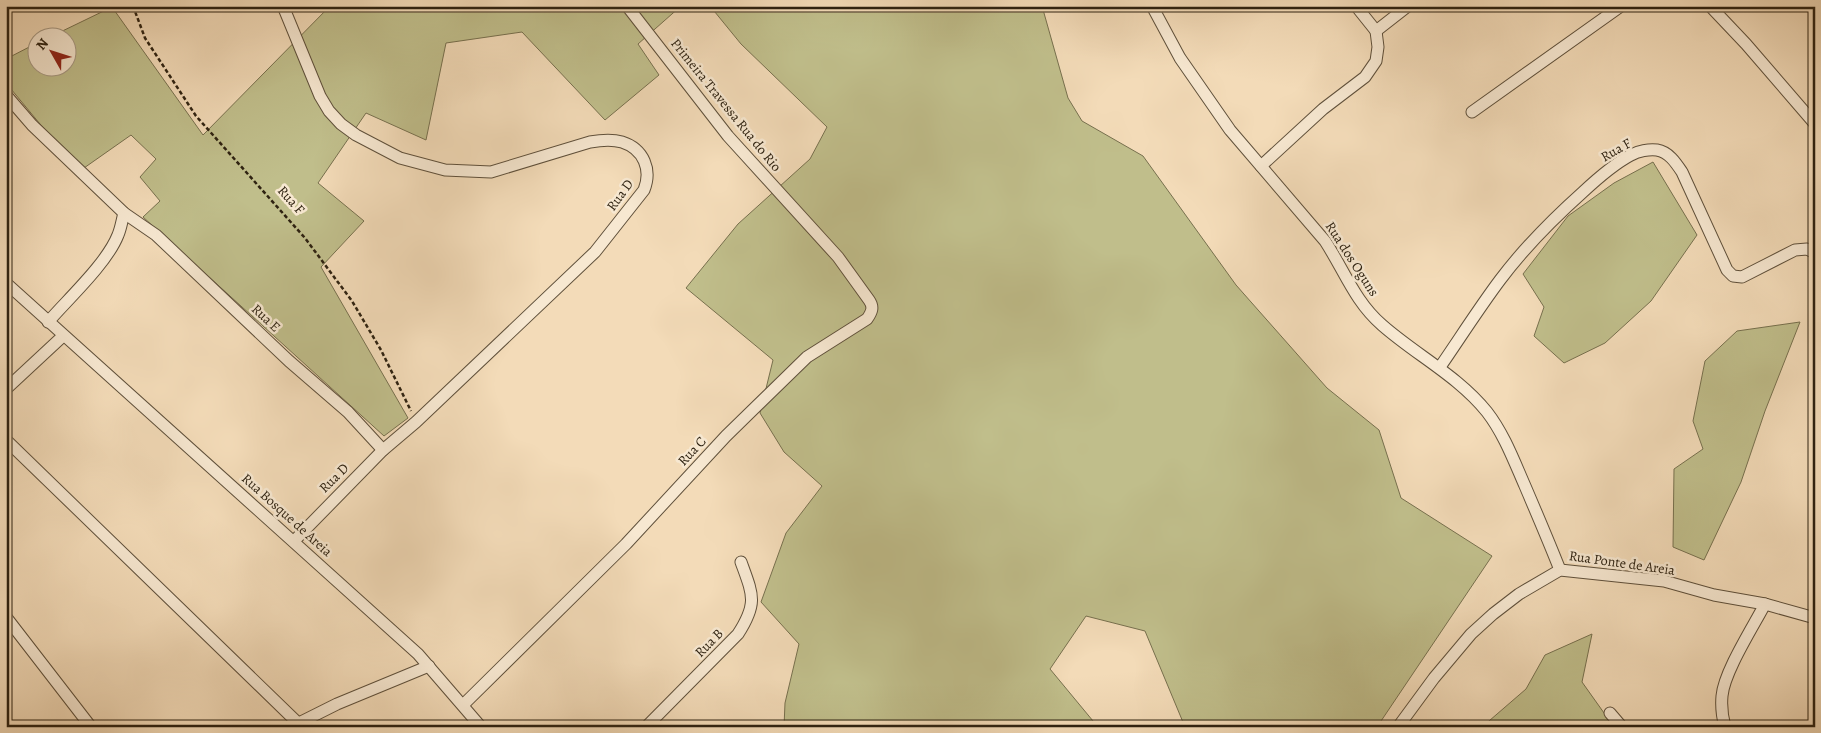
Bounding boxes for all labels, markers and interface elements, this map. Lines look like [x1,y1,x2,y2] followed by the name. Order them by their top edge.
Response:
[28,28,78,78] north arrow
[32,34,53,54] text: N
[666,34,786,176] street label: Primeira Travessa Rua do Rio
[1597,134,1635,166] street label: Rua F
[602,175,638,215] street label: Rua D
[273,182,309,218] street label: Rua F
[1321,218,1383,300] street label: Rua dos Oguns
[247,300,285,336] street label: Rua E
[674,432,711,470] street label: Rua C
[315,459,353,497] street label: Rua D
[238,469,337,561] street label: Rua Bosque de Areia
[1568,546,1677,580] street label: Rua Ponte de Areia
[690,624,728,662] street label: Rua B

